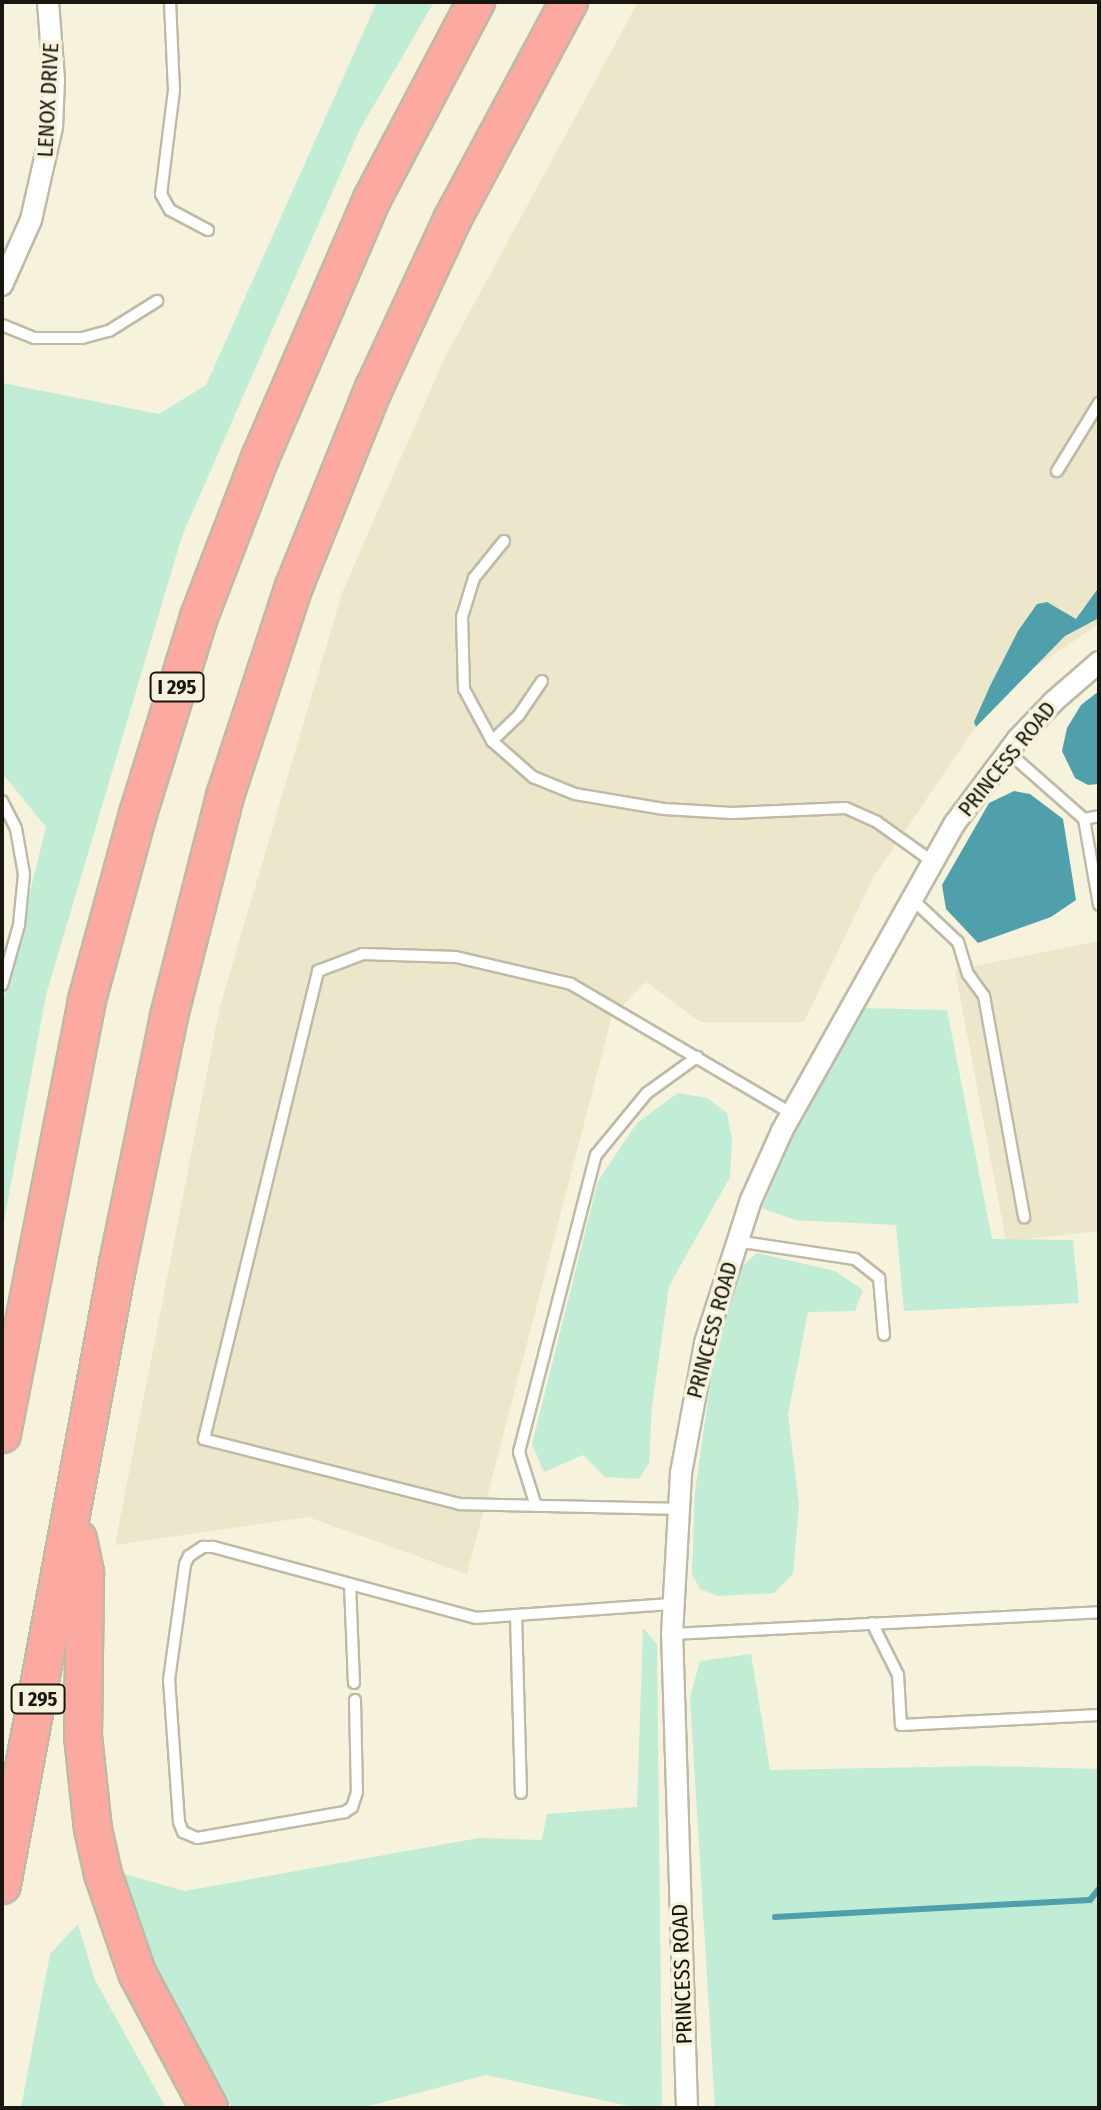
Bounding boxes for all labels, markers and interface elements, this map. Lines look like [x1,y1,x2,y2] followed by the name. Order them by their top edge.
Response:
[32,42,64,158] street label: LENOX DRIVE
[149,671,205,703] road number: I 295
[953,696,1061,822] street label: PRINCESS ROAD
[681,1259,743,1401] street label: PRINCESS ROAD
[10,1683,66,1715] road number: I 295
[666,1903,698,2045] street label: PRINCESS ROAD

